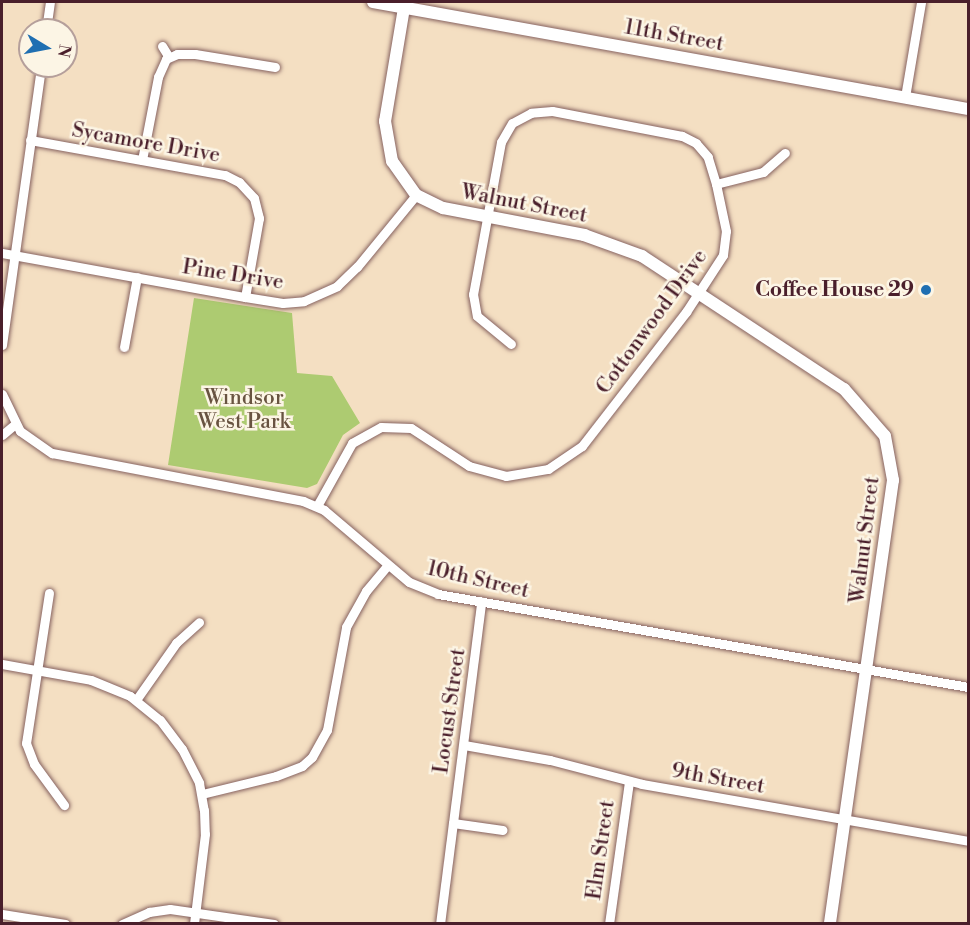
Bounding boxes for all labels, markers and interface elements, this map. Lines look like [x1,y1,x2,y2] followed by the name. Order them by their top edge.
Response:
[622,15,726,57] street label: 11th Street
[18,18,78,78] north arrow
[53,43,75,59] text: N
[70,118,222,168] street label: Sycamore Drive
[459,179,589,229] street label: Walnut Street
[591,245,713,399] street label: Cottonwood Drive
[181,255,285,295] street label: Pine Drive
[755,277,914,303] place label: Coffee House 29
[919,283,933,297] marker: Coffee House 29
[197,385,291,435] park label: Windsor West Park
[845,475,885,605] street label: Walnut Street
[425,556,531,604] street label: 10th Street
[429,647,471,775] street label: Locust Street
[669,758,767,800] street label: 9th Street
[582,798,620,902] street label: Elm Street

